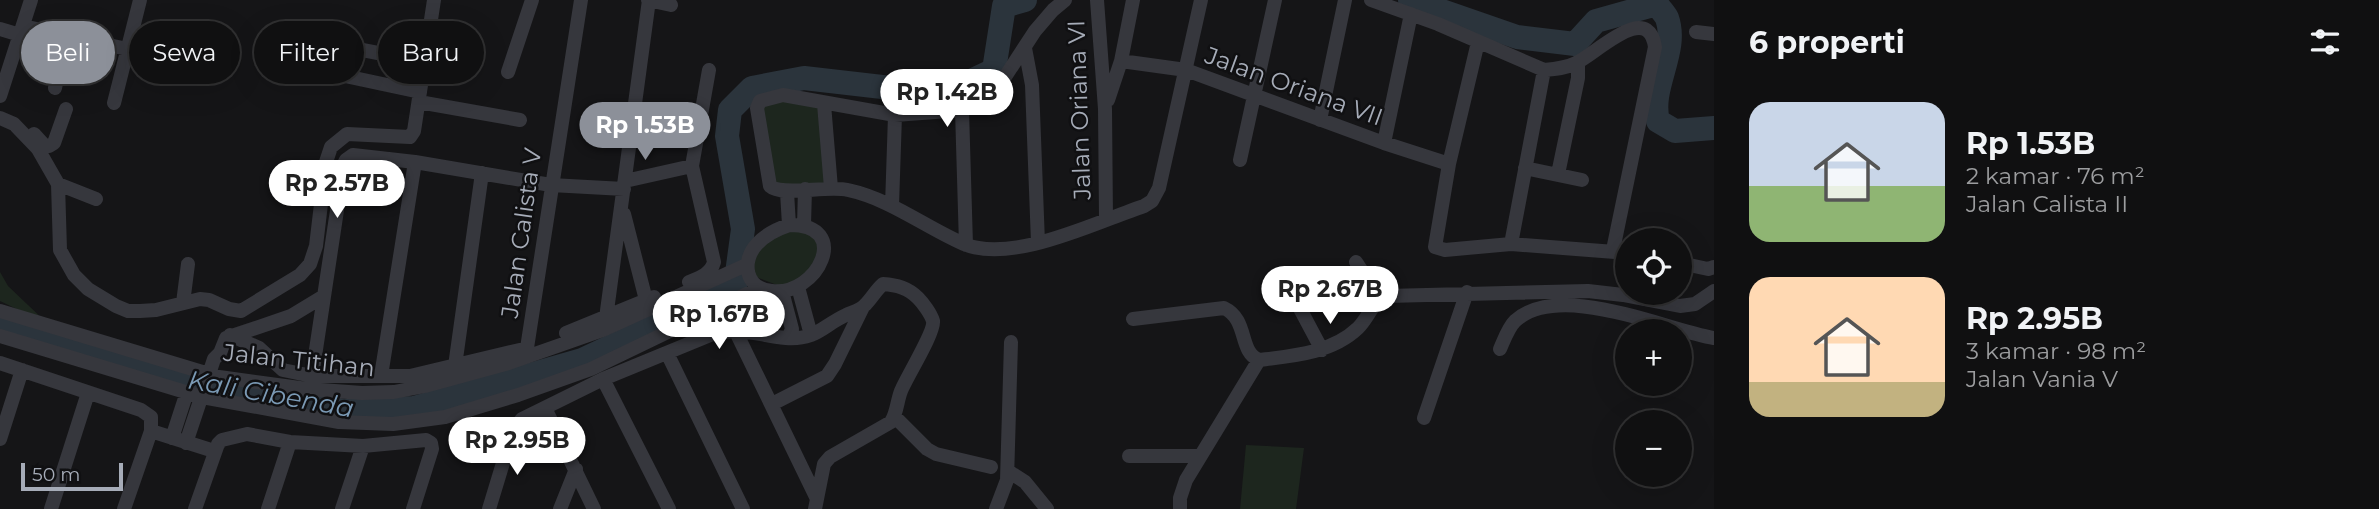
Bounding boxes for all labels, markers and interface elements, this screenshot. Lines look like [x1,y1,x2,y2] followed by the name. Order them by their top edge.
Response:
[1061,20,1097,201] street label: Jalan Oriana VI
[21,21,115,84] chip: Beli
[129,21,240,84] chip: Sewa
[254,21,364,84] chip: Filter
[378,21,484,84] chip: Baru
[2306,23,2344,61] icon: filters
[1749,24,1905,61] text: 6 properti
[1200,40,1387,132] street label: Jalan Oriana VII
[875,69,1019,129] pin: Rp 1.42B
[896,78,998,106] text: Rp 1.42B
[573,102,717,162] pin: Rp 1.53B
[595,111,695,139] text: Rp 1.53B
[1966,125,2095,162] text: Rp 1.53B
[1805,130,1889,214] icon: home
[495,146,547,321] street label: Jalan Calista V
[265,160,409,220] pin: Rp 2.57B
[1966,162,2145,190] text: 2 kamar · 76 m²
[285,169,389,197] text: Rp 2.57B
[1966,190,2128,218] text: Jalan Calista II
[1615,228,1692,487] map controls
[1615,228,1692,305] button: locate
[1258,266,1402,326] pin: Rp 2.67B
[1277,275,1383,303] text: Rp 2.67B
[647,292,791,351] pin: Rp 1.67B
[669,300,769,328] text: Rp 1.67B
[1966,300,2103,337] text: Rp 2.95B
[1805,305,1889,389] icon: home
[1615,319,1692,396] button: +
[1966,337,2146,365] text: 3 kamar · 98 m²
[221,338,376,382] street label: Jalan Titihan
[185,364,357,424] water label: Kali Cibenda
[1966,365,2118,393] text: Jalan Vania V
[1615,410,1692,487] button: −
[445,418,589,477] pin: Rp 2.95B
[464,426,570,454] text: Rp 2.95B
[21,460,122,492] scale bar
[32,463,80,486] text: 50 m

